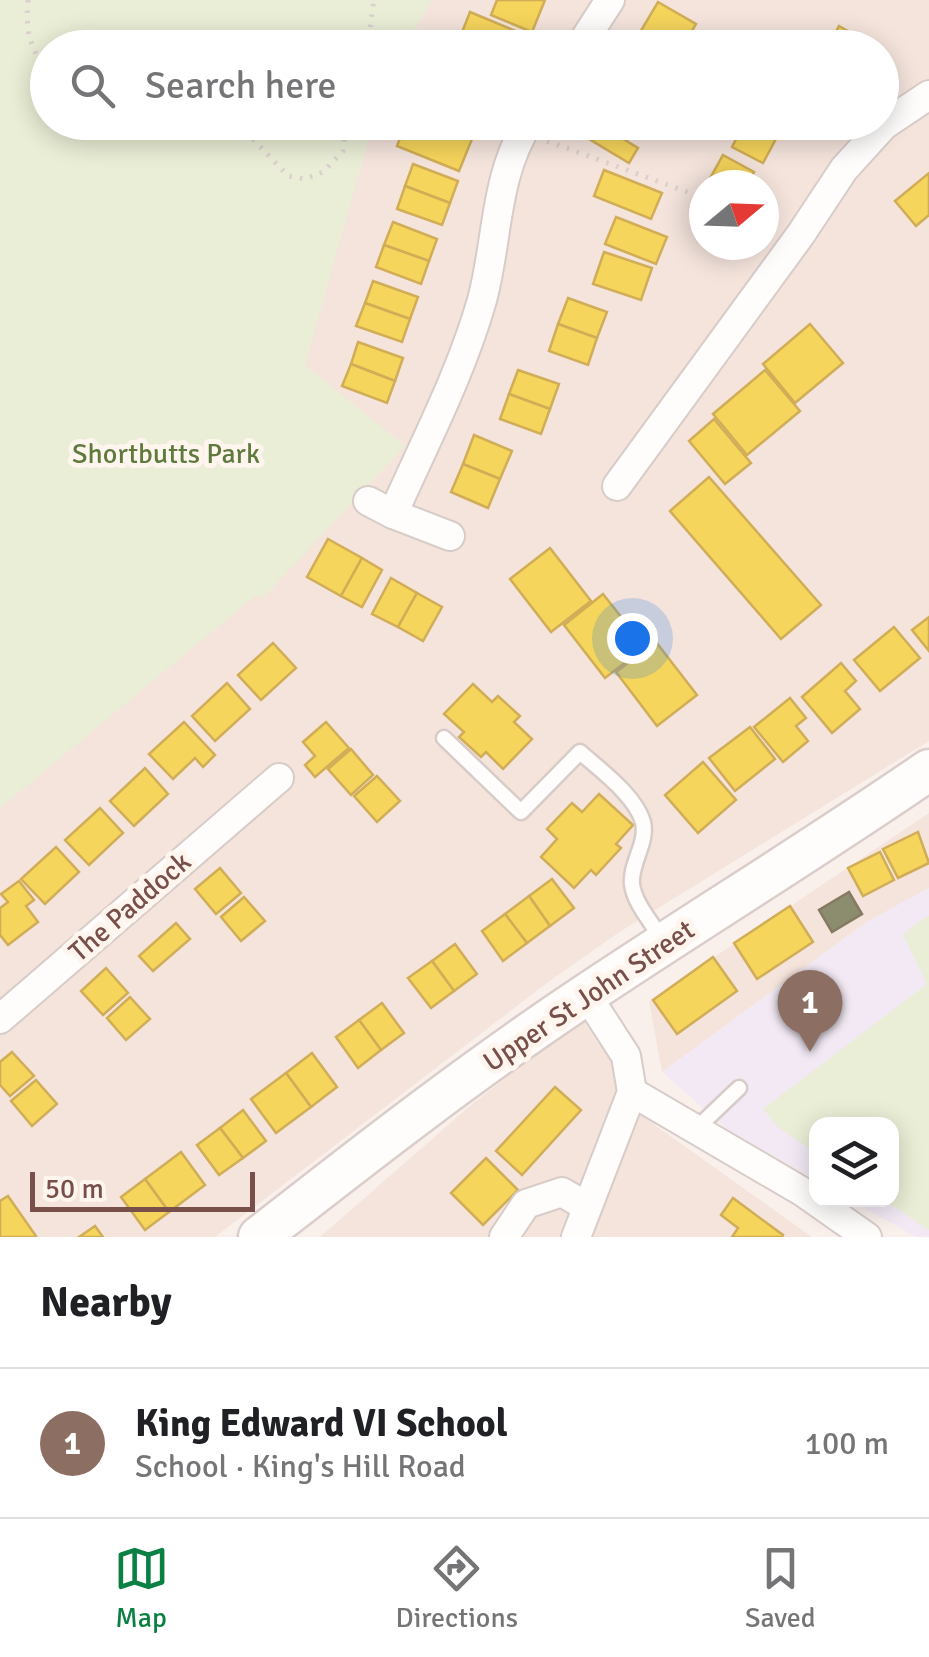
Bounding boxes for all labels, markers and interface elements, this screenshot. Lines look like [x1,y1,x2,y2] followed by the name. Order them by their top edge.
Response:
[30,30,899,140] search box
[65,58,120,113] icon: search
[145,62,337,109] text: Search here
[689,170,779,260] north arrow
[72,437,260,471] park label: Shortbutts Park
[607,613,658,664] your location
[62,845,198,969] street label: The Paddock
[477,913,701,1079] street label: Upper St John Street
[778,970,842,1052] pin: 1
[809,1117,899,1207] map controls
[809,1117,899,1207] button: layers
[30,1167,255,1212] scale bar
[45,1172,104,1206] text: 50 m
[40,1277,172,1328] text: Nearby
[135,1400,508,1447] text: King Edward VI School
[64,1424,81,1463] text: 1
[805,1424,889,1463] text: 100 m
[135,1447,466,1486] text: School · King's Hill Road
[114,1541,169,1635] tab: Map
[396,1541,518,1635] tab: Directions
[745,1541,815,1635] tab: Saved

